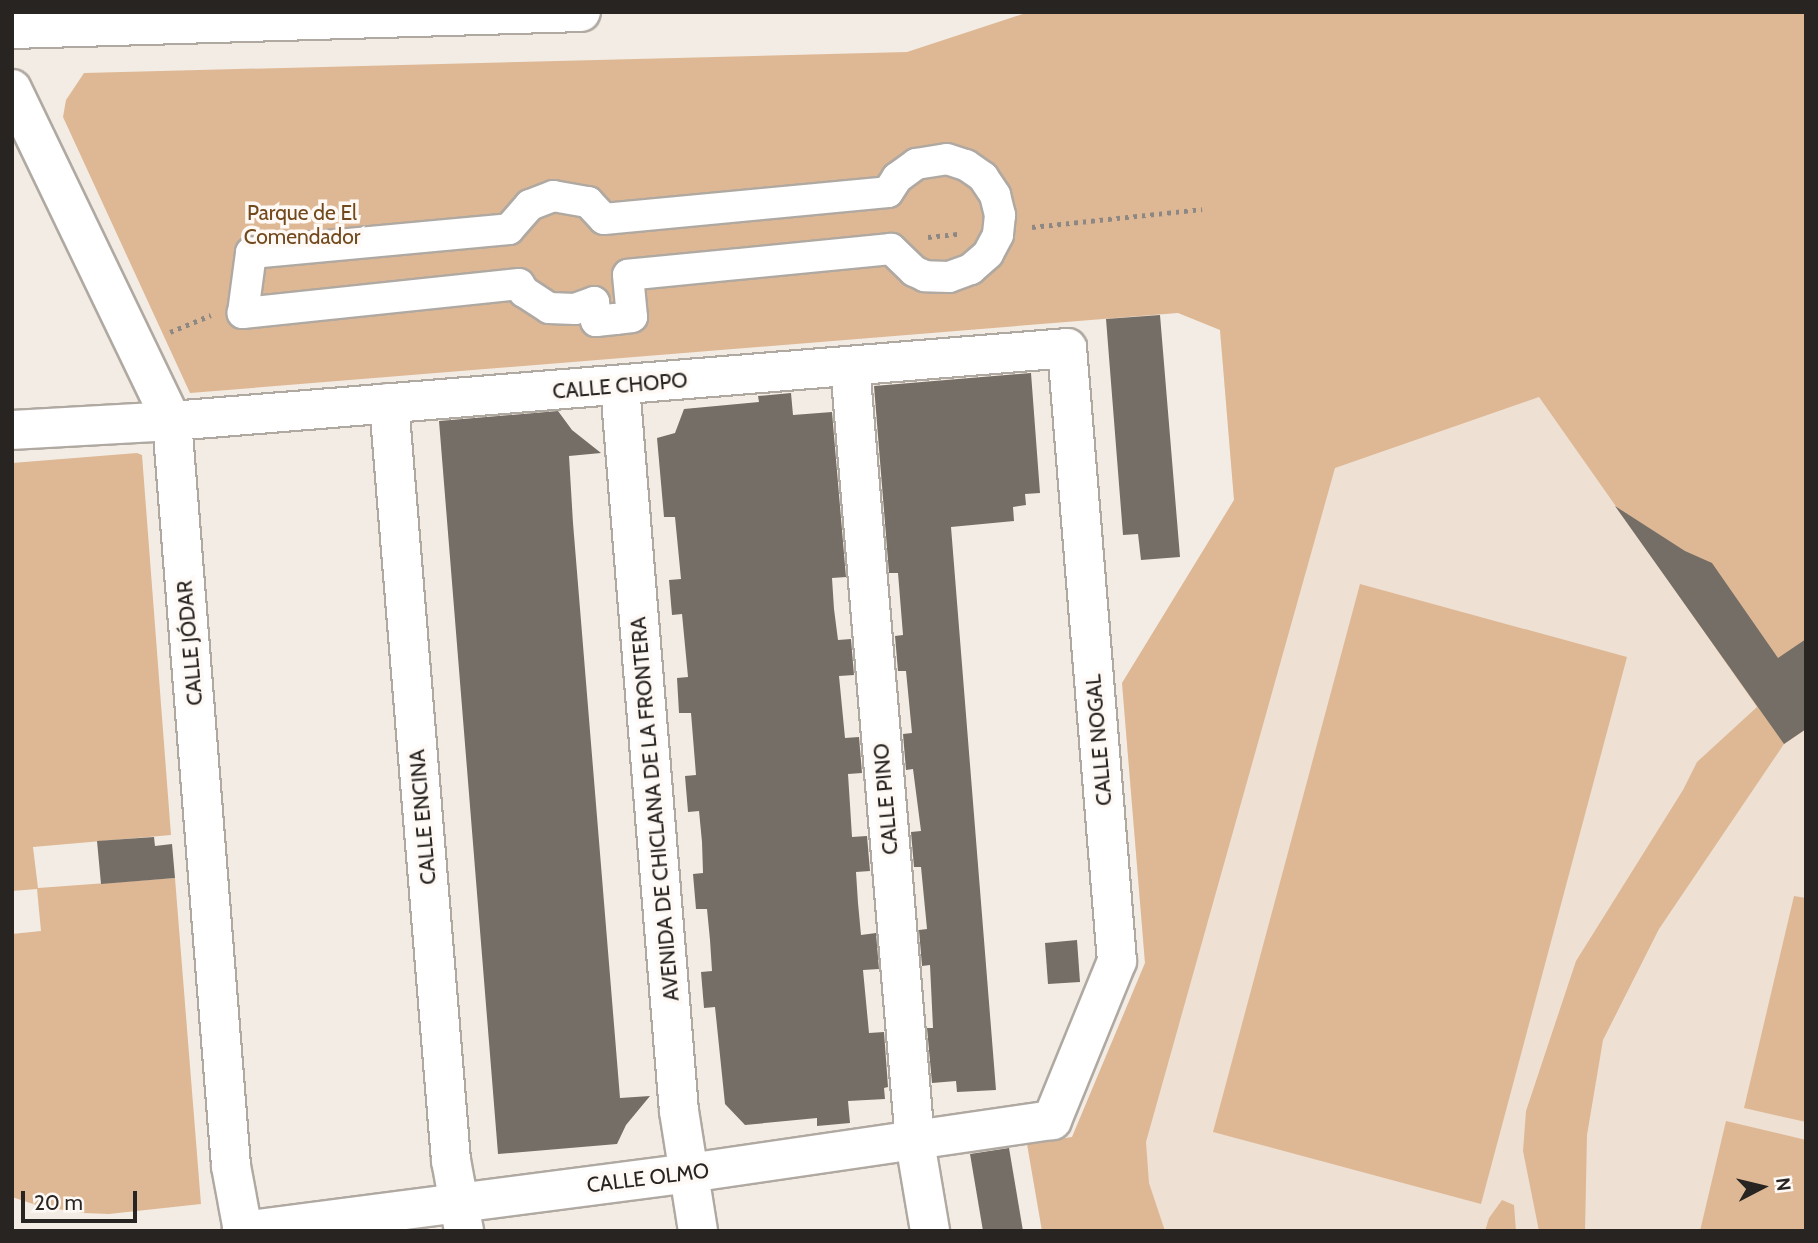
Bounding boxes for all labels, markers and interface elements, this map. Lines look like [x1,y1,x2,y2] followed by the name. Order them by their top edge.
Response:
[244,200,360,250] park label: Parque de El Comendador
[551,368,689,404] street label: CALLE CHOPO
[172,579,208,707] street label: CALLE JÓDAR
[626,616,684,1002] street label: AVENIDA DE CHICLANA DE LA FRONTERA
[1081,673,1117,807] street label: CALLE NOGAL
[869,742,903,856] street label: CALLE PINO
[405,748,441,886] street label: CALLE ENCINA
[1727,1152,1797,1222] north arrow
[585,1158,711,1198] street label: CALLE OLMO
[24,1176,140,1220] scale bar
[1771,1176,1796,1192] text: N
[34,1190,83,1215] text: 20 m

